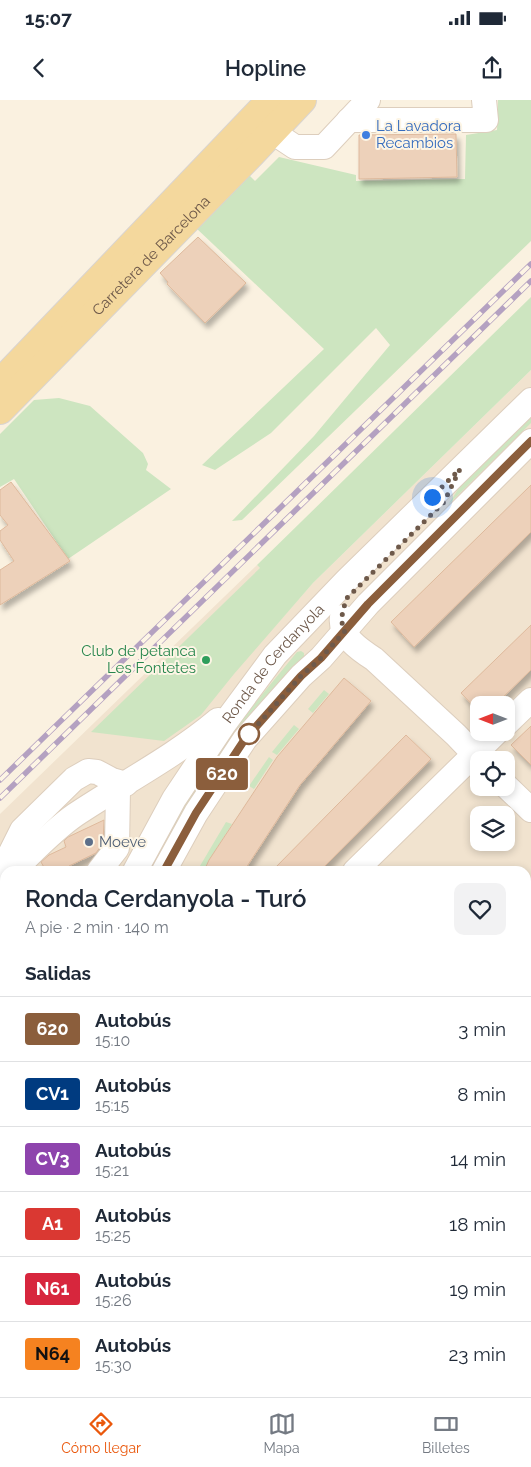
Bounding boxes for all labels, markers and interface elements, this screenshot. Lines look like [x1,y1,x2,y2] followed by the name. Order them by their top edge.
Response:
[25,7,72,29] text: 15:07
[25,54,53,82] icon: back
[478,54,506,82] icon: share
[225,55,306,81] text: Hopline
[376,117,461,152] place label: La Lavadora Recambios
[360,129,372,141] marker: La Lavadora Recambios
[89,192,214,319] street label: Carretera de Barcelona
[420,485,445,510] your location
[219,600,328,727] street label: Ronda de Cerdanyola
[81,642,196,677] place label: Club de petanca Les Fontetes
[200,654,212,666] marker: Club de petanca Les Fontetes
[470,696,515,741] north arrow
[470,696,515,851] map controls
[238,723,260,745] unlabelled marker
[470,751,515,796] button: locate
[193,758,251,790] line badge: 620
[206,763,238,784] text: 620
[470,806,515,851] button: layers
[99,833,146,851] place label: Moeve
[83,836,95,848] marker: Moeve
[454,883,506,935] button: heart
[25,884,307,913] text: Ronda Cerdanyola - Turó
[25,918,169,937] text: A pie · 2 min · 140 m
[25,962,91,984] text: Salidas
[95,1009,171,1031] text: Autobús
[36,1018,69,1039] text: 620
[458,1018,506,1040] text: 3 min
[95,1031,130,1050] text: 15:10
[95,1074,171,1096] text: Autobús
[36,1083,69,1104] text: CV1
[457,1083,506,1105] text: 8 min
[95,1096,129,1115] text: 15:15
[95,1139,171,1161] text: Autobús
[36,1148,70,1169] text: CV3
[450,1148,506,1170] text: 14 min
[95,1161,129,1180] text: 15:21
[95,1204,171,1226] text: Autobús
[42,1213,63,1234] text: A1
[449,1213,506,1235] text: 18 min
[95,1226,131,1245] text: 15:25
[95,1269,171,1291] text: Autobús
[36,1278,69,1299] text: N61
[449,1278,506,1300] text: 19 min
[95,1291,132,1310] text: 15:26
[95,1334,171,1356] text: Autobús
[35,1343,70,1364] text: N64
[448,1343,506,1365] text: 23 min
[95,1356,132,1375] text: 15:30
[61,1410,141,1456] tab: Cómo llegar
[263,1410,300,1456] tab: Mapa
[422,1410,470,1456] tab: Billetes

